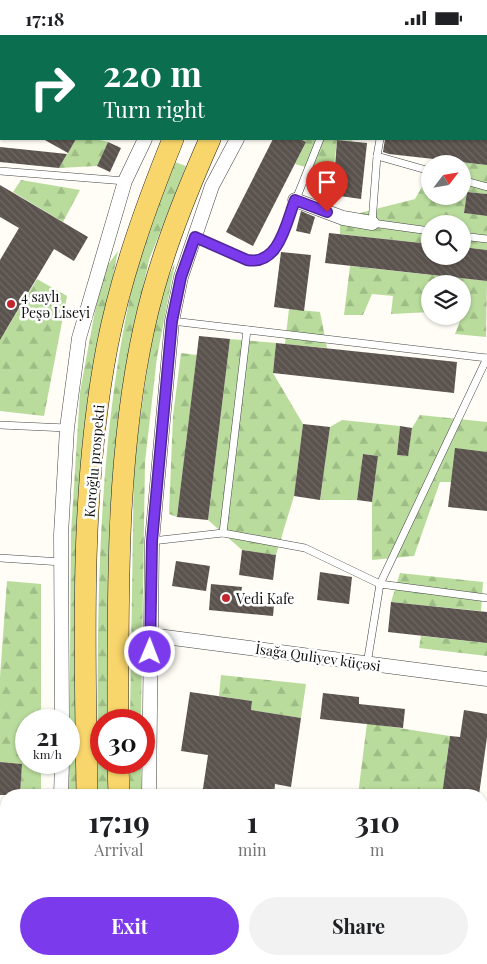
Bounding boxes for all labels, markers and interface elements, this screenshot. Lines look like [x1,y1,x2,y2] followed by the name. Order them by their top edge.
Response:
[25,5,64,31] text: 17:18
[103,49,202,96] text: 220 m
[20,55,85,120] icon: right
[103,94,205,124] text: Turn right
[421,155,471,205] north arrow
[421,155,471,325] map controls
[306,161,348,212] pin
[313,168,341,196] icon: arrive
[421,215,471,265] button: search
[421,275,471,325] button: layers
[21,287,90,322] place label: 4 saylı Peşə Liseyi
[5,298,17,310] marker: 4 saylı Peşə Liseyi
[80,404,108,518] street label: Koroğlu prospekti
[235,589,294,608] place label: Vedi Kafe
[220,592,232,604] marker: Vedi Kafe
[123,625,175,677] position arrow
[254,639,382,675] street label: İsağa Quliyev küçəsi
[90,709,155,774] speed limit sign: 30
[36,719,59,752] text: 21
[33,746,62,762] text: km/h
[88,801,150,841] text: 17:19
[246,801,258,841] text: 1
[354,801,400,841] text: 310
[94,839,144,860] text: Arrival
[238,839,266,860] text: min
[370,839,384,860] text: m
[20,897,239,955] button: Exit
[249,897,468,955] button: Share

